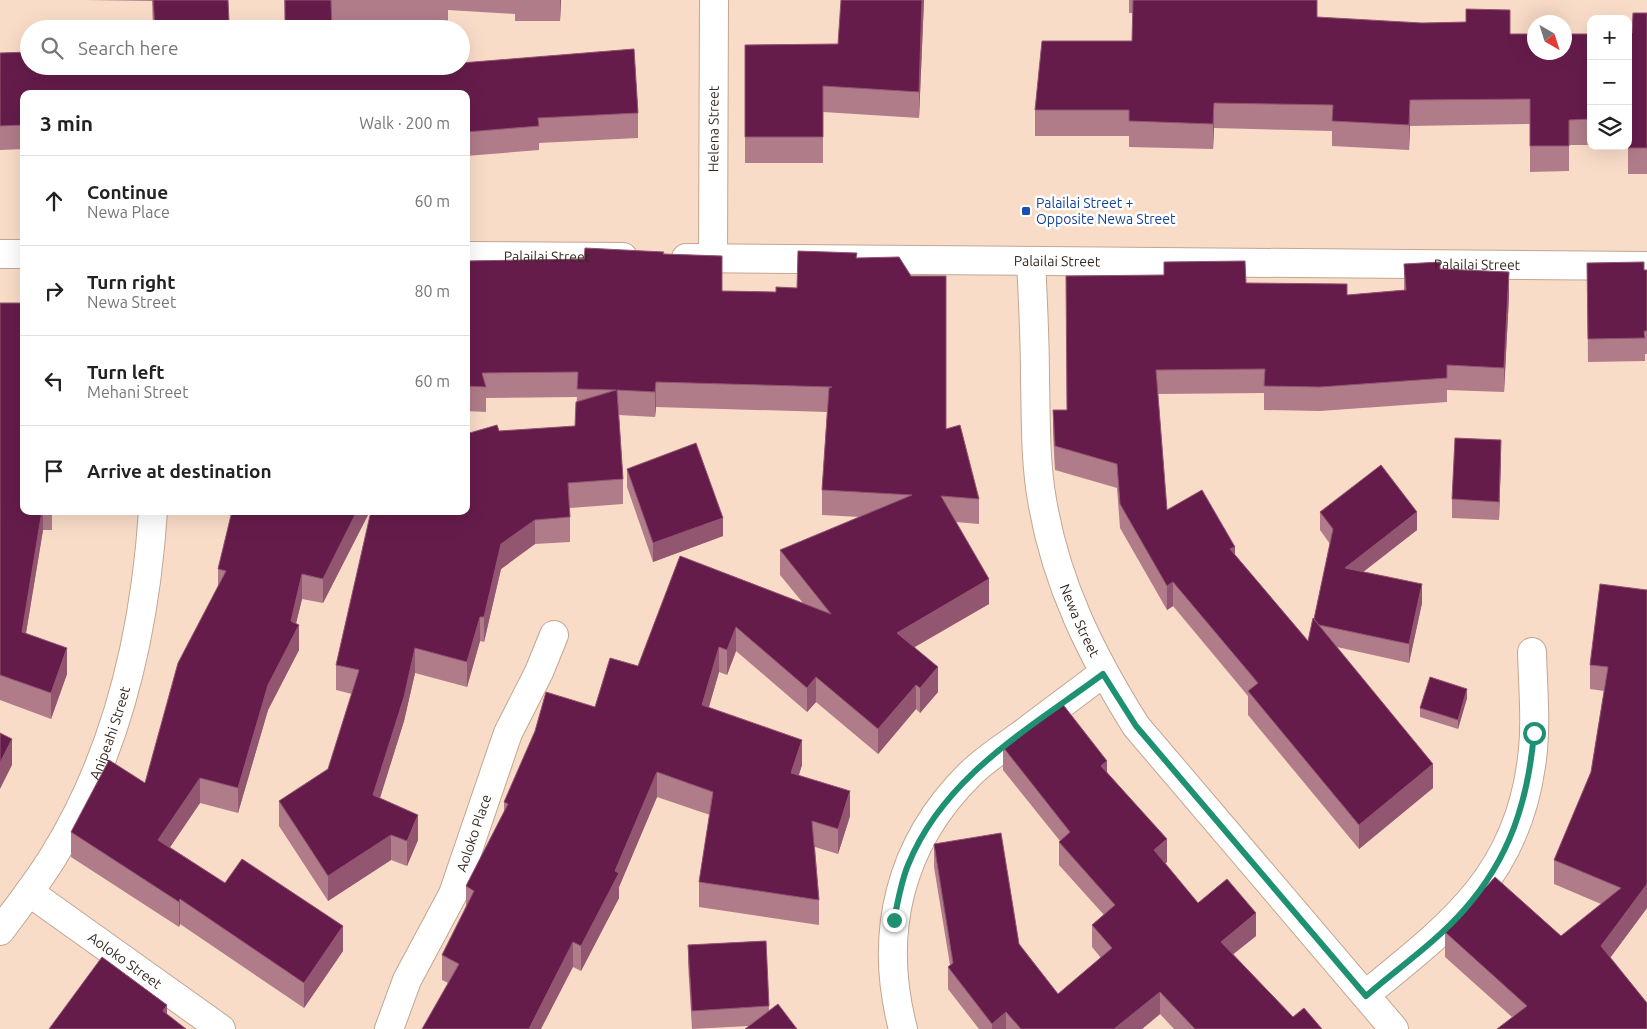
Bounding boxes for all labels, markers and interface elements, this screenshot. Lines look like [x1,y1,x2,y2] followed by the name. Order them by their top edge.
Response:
[1527,15,1572,60] north arrow
[1587,15,1632,150] map controls
[1587,15,1632,60] button: +
[20,20,470,75] search box
[38,34,66,62] icon: search
[78,37,178,59] text: Search here
[1587,60,1632,105] button: −
[705,85,722,172] street label: Helena Street
[1587,105,1632,150] button: layers
[40,111,93,135] text: 3 min
[359,114,450,132] text: Walk · 200 m
[87,181,168,203] text: Continue
[40,187,68,215] icon: ahead
[414,192,450,210] text: 60 m
[1036,195,1176,227] place label: Palailai Street + Opposite Newa Street
[87,203,170,221] text: Newa Place
[1020,205,1032,217] marker: Palailai Street + Opposite Newa Street
[504,248,591,265] street label: Palailai Street
[1014,253,1101,269] street label: Palailai Street
[1434,256,1521,273] street label: Palailai Street
[87,271,175,293] text: Turn right
[40,277,68,305] icon: right
[414,282,450,300] text: 80 m
[87,293,176,311] text: Newa Street
[87,361,165,383] text: Turn left
[40,367,68,395] icon: left
[414,372,450,390] text: 60 m
[87,383,188,401] text: Mehani Street
[40,457,68,485] icon: arrive
[87,460,272,482] text: Arrive at destination
[1057,582,1103,660] street label: Newa Street
[86,684,133,782] street label: Anipeahi Street
[1523,722,1546,745] route start
[453,792,494,874] street label: Aoloko Place
[883,909,906,932] route end
[85,929,165,992] street label: Aoloko Street

